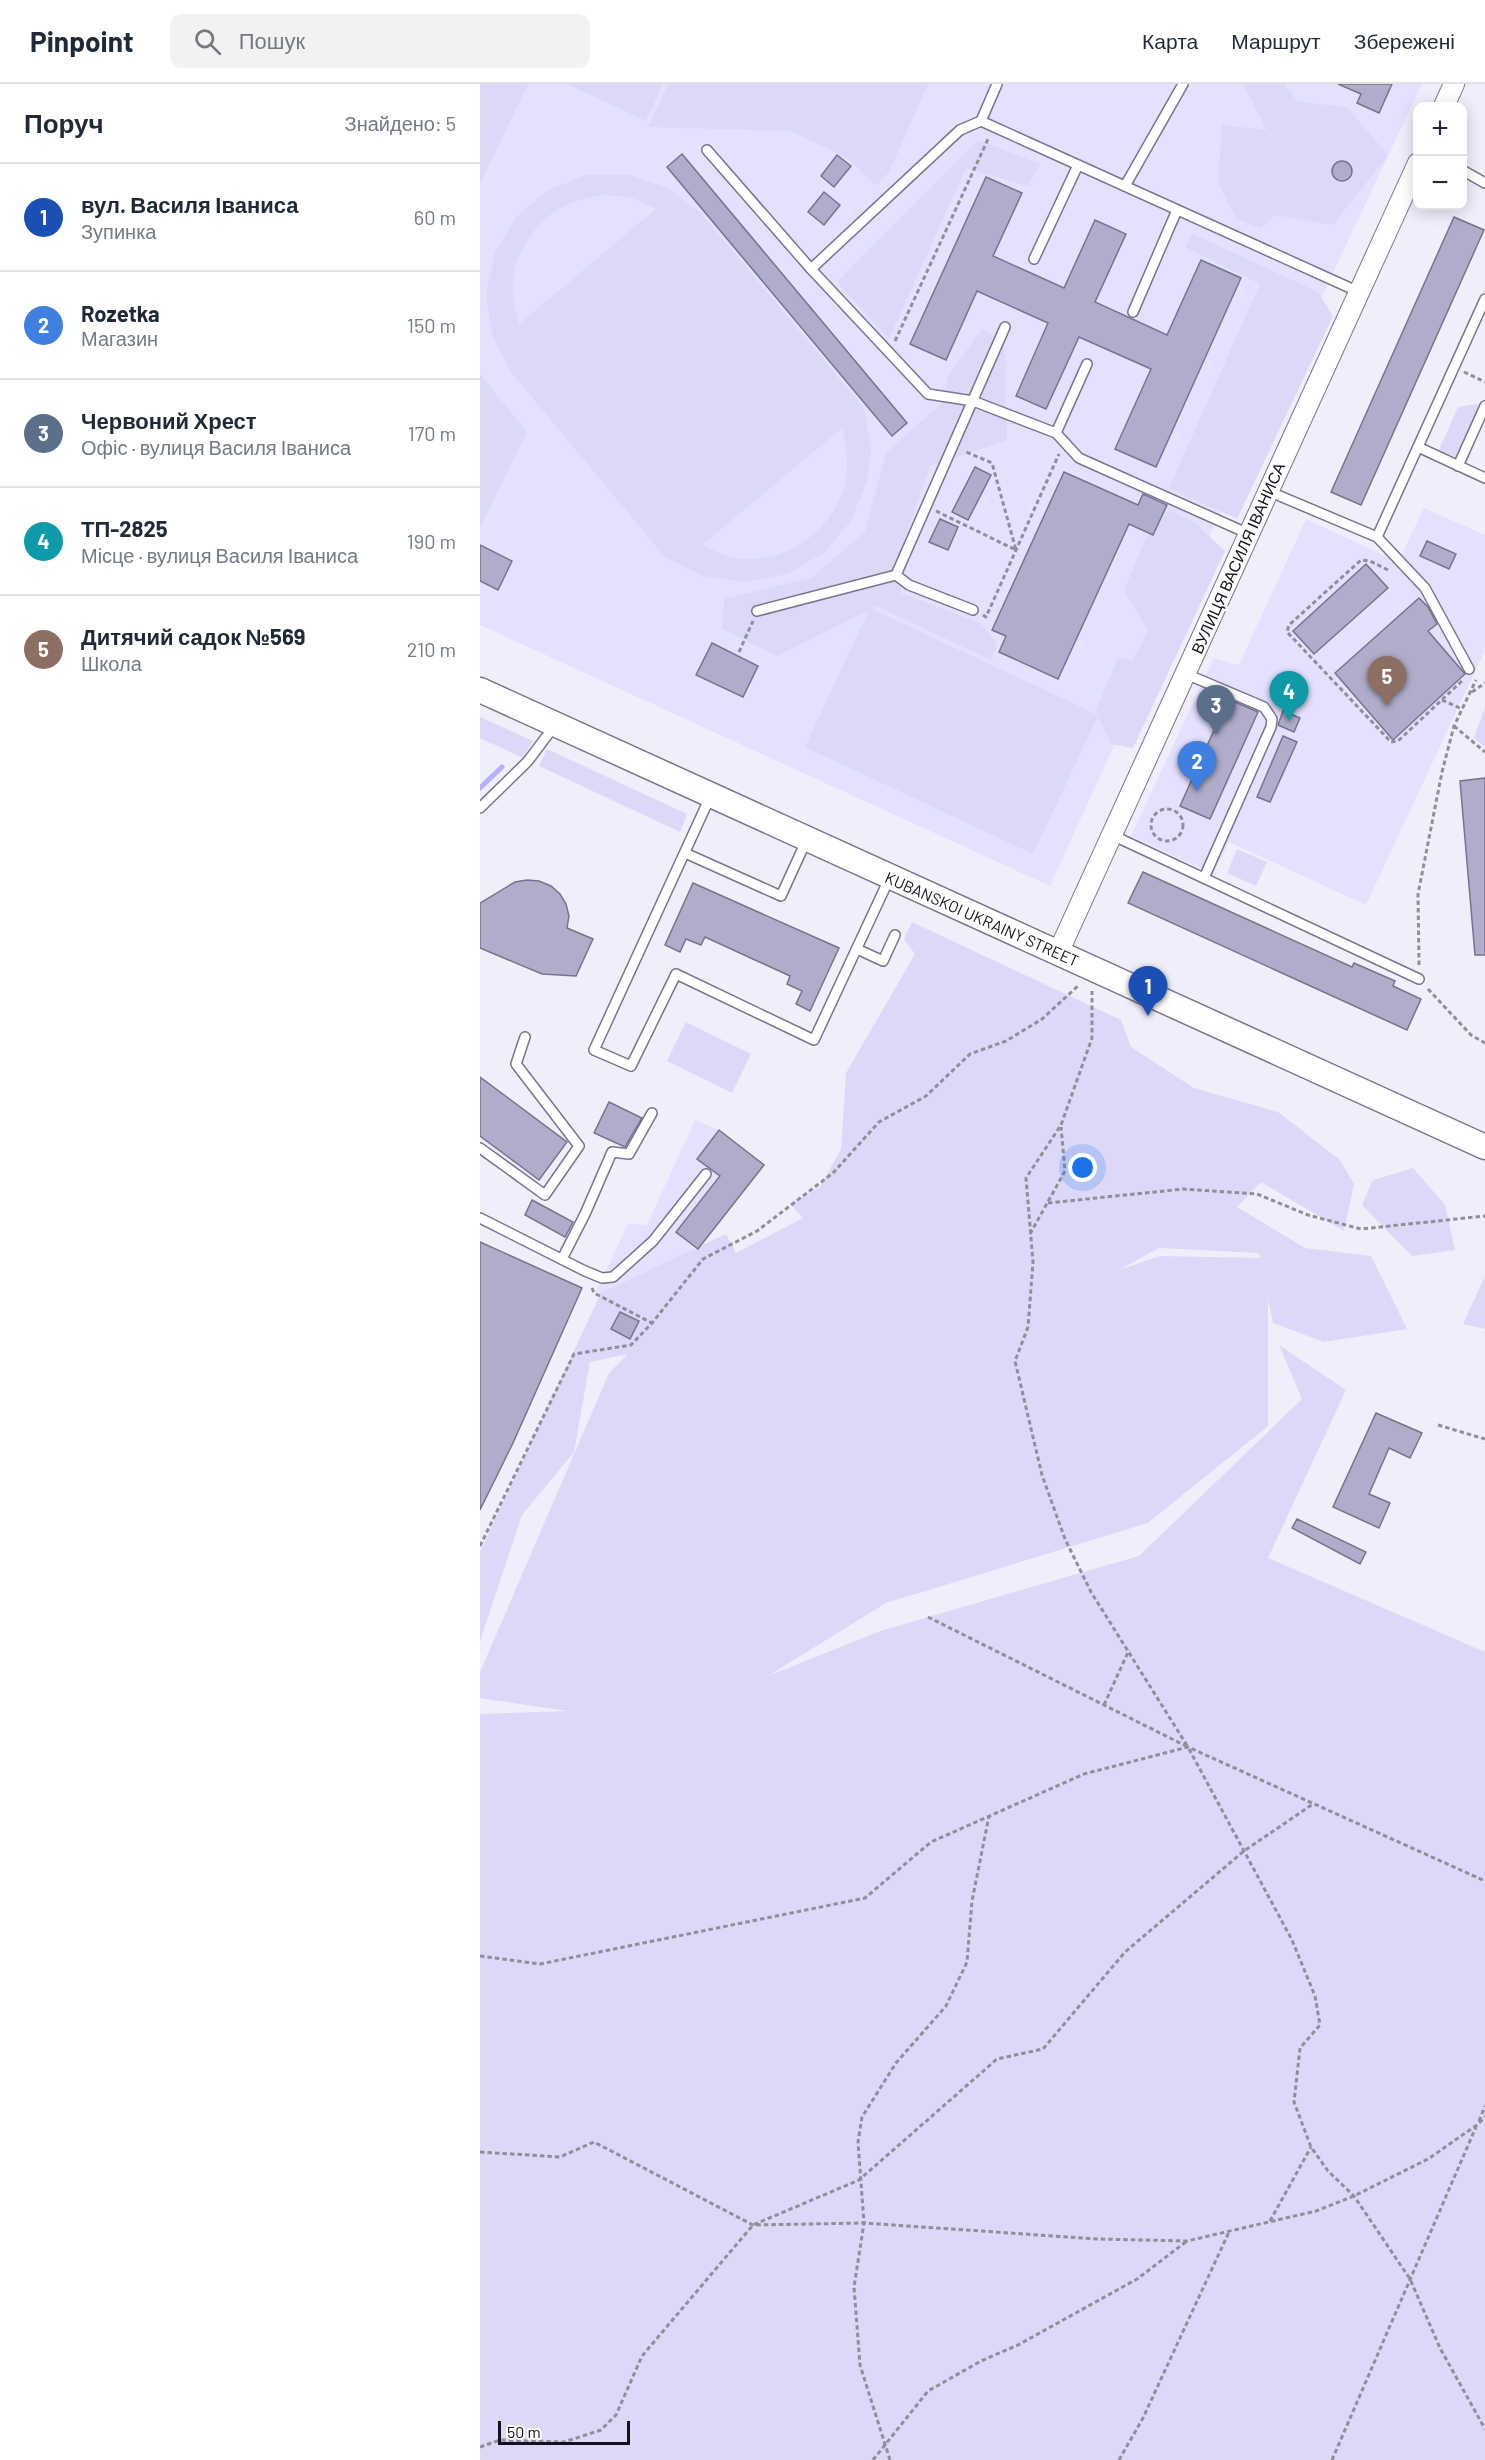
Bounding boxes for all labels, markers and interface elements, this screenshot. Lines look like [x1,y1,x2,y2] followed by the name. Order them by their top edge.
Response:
[170,14,590,68] search box
[30,24,134,58] text: Pinpoint
[191,25,224,58] icon: search
[239,27,305,53] text: Пошук
[1142,28,1198,53] text: Карта
[1231,28,1321,53] text: Маршрут
[1354,28,1455,53] text: Збережені
[1413,102,1467,210] map controls
[1413,102,1467,156] button: +
[24,107,104,138] text: Поруч
[345,111,456,135] text: Знайдено: 5
[1413,156,1467,210] button: −
[81,191,298,217] text: вул. Василя Іваниса
[40,205,47,229] text: 1
[414,205,456,229] text: 60 m
[81,219,156,243] text: Зупинка
[81,300,160,326] text: Rozetka
[38,313,49,337] text: 2
[407,313,456,337] text: 150 m
[81,326,158,350] text: Магазин
[81,407,257,433] text: Червоний Хрест
[38,421,49,445] text: 3
[408,421,456,445] text: 170 m
[81,435,351,459] text: Офіс · вулиця Василя Іваниса
[1187,459,1289,656] street label: ВУЛИЦЯ ВАСИЛЯ ІВАНИСА
[81,515,168,541] text: ТП-2825
[37,529,50,553] text: 4
[407,529,456,553] text: 190 m
[81,543,358,567] text: Місце · вулиця Василя Іваниса
[81,623,305,649] text: Дитячий садок №569
[38,637,49,661] text: 5
[407,637,456,661] text: 210 m
[81,651,142,675] text: Школа
[1368,656,1406,706] pin: 5
[1270,672,1308,721] pin: 4
[1196,686,1236,735] pin: 3
[1178,742,1216,791] pin: 2
[882,867,1082,970] street label: KUBANSKOI UKRAINY STREET
[1128,966,1168,1016] pin: 1
[1068,1153,1097,1182] your location
[498,2418,630,2446] scale bar
[507,2422,541,2441] text: 50 m

